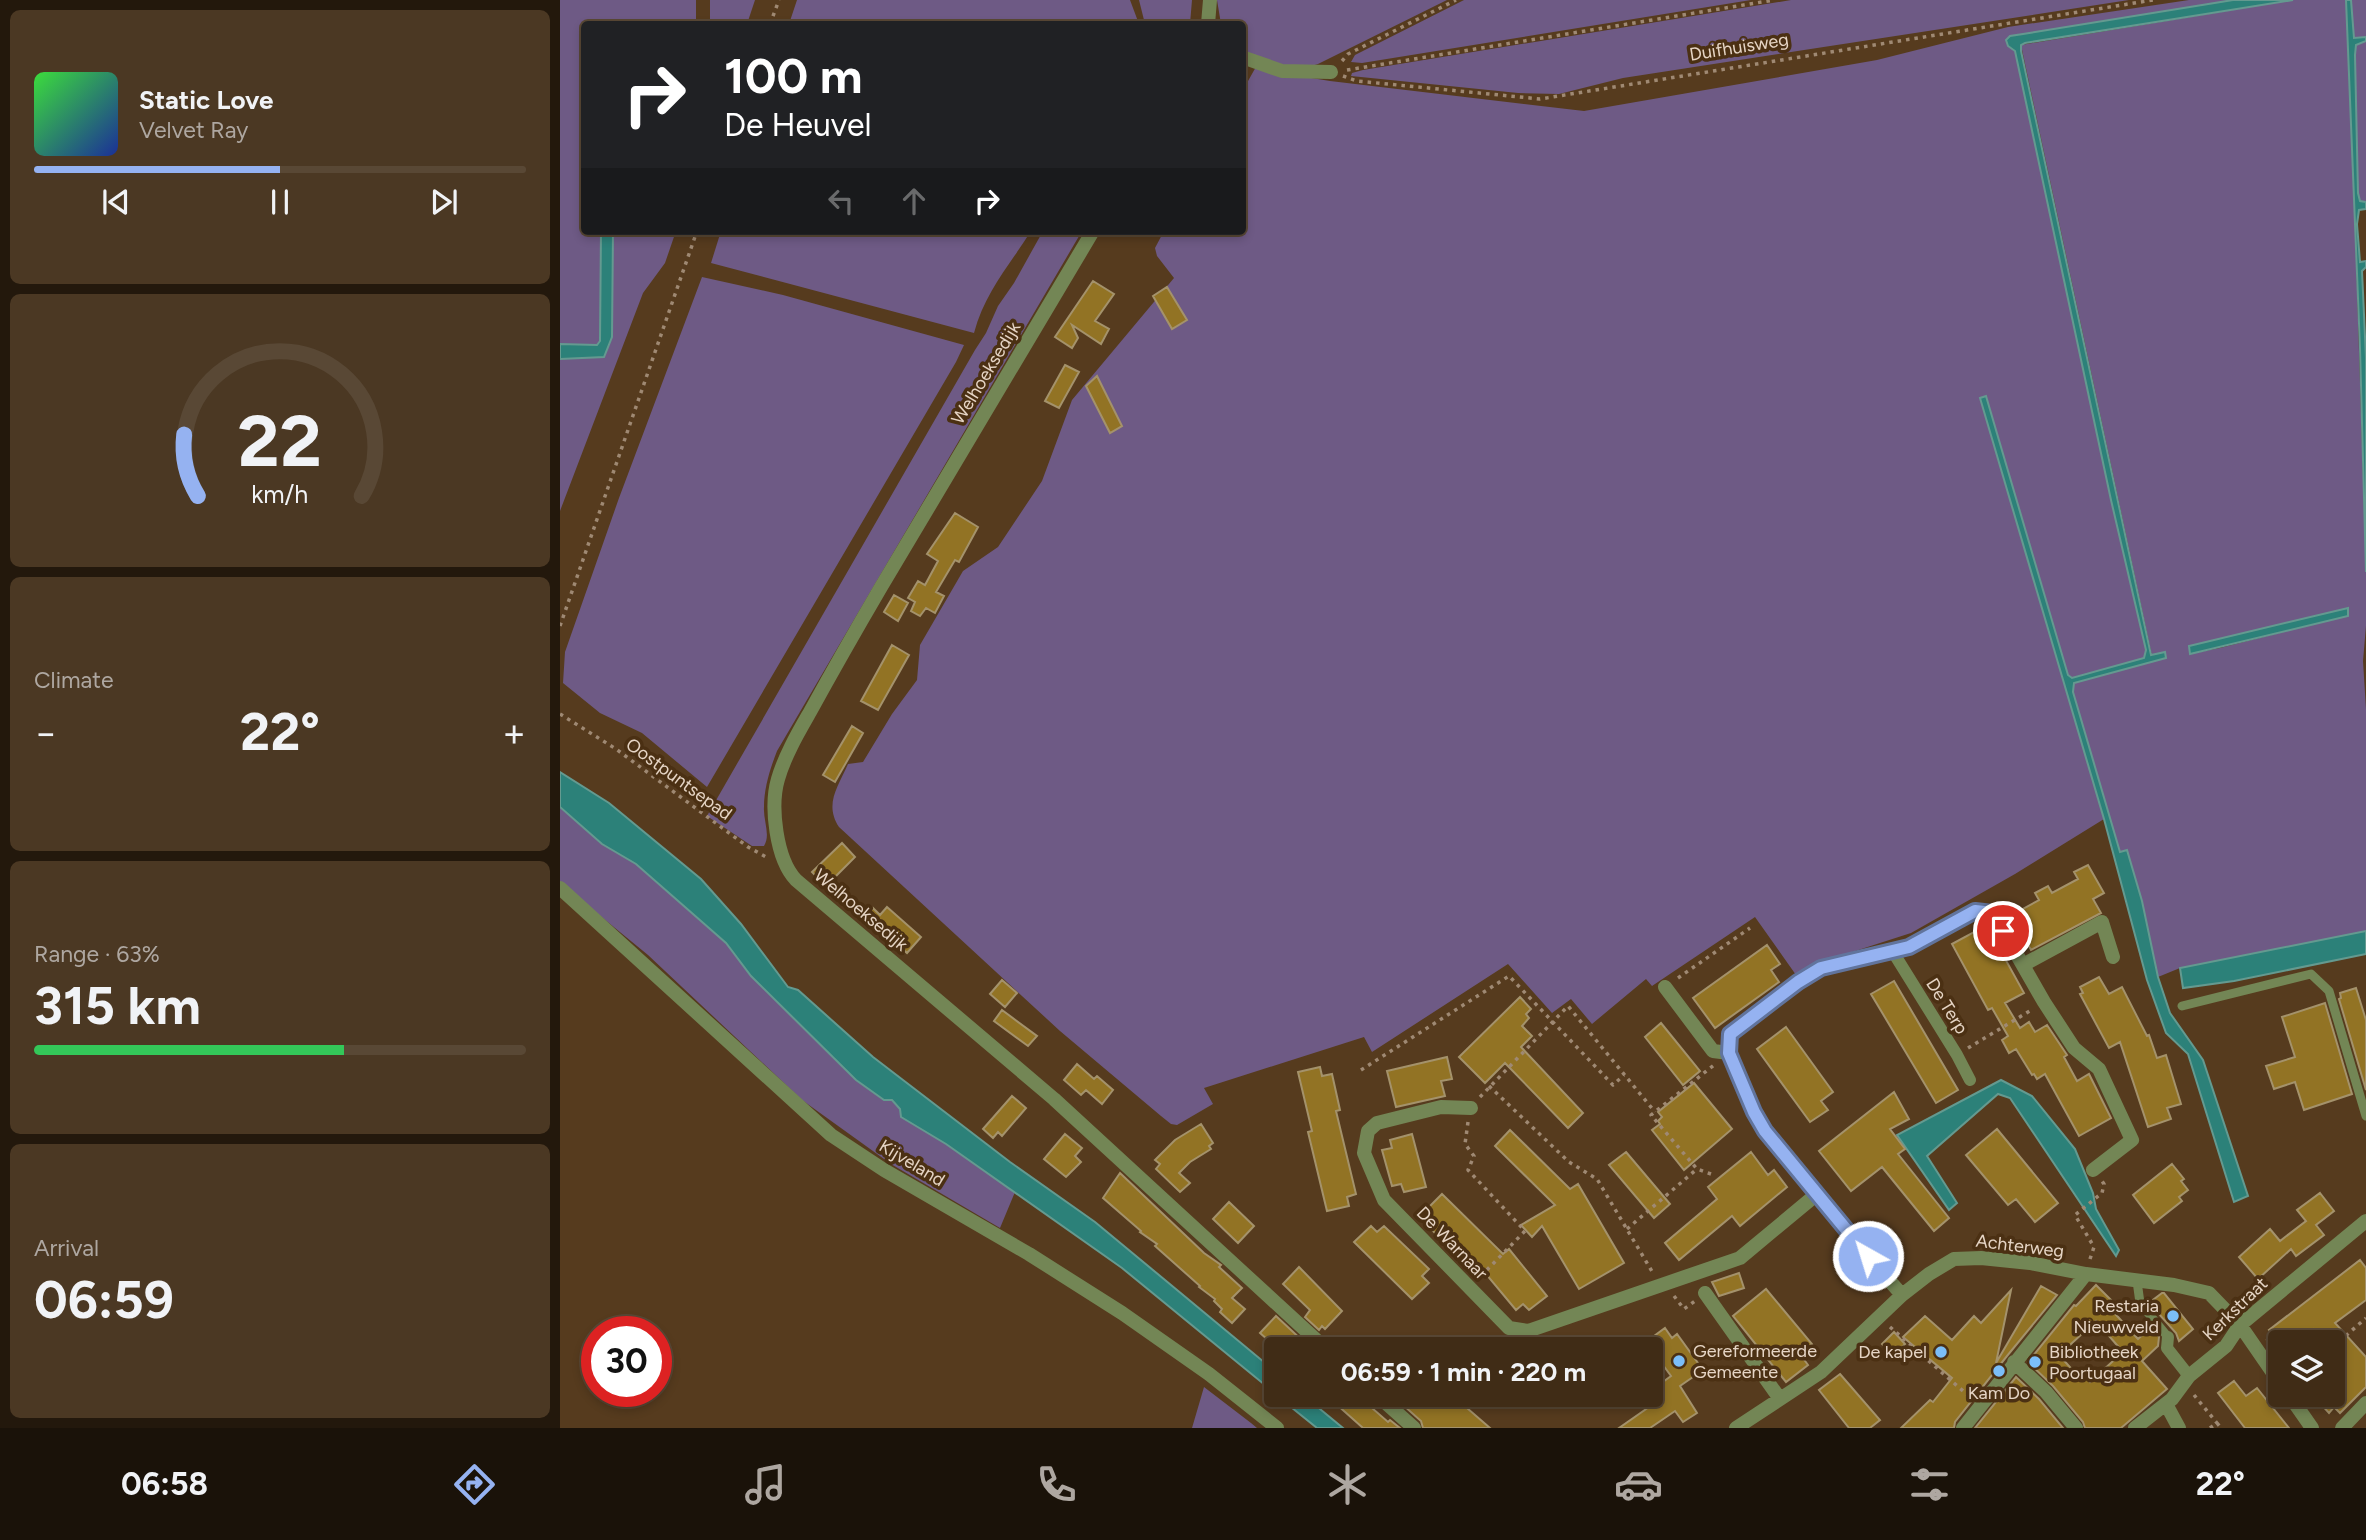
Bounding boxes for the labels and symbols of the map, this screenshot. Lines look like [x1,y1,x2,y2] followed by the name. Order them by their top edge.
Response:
[1688,28,1790,66] street label: Duifhuisweg
[947,317,1025,428] street label: Welhoeksedijk
[622,733,736,825] street label: Oostpuntsepad
[810,864,913,956] street label: Welhoeksedijk
[1973,901,2033,961] pin
[1921,974,1973,1038] street label: De Terp
[875,1135,949,1191] street label: Kijveland
[1412,1202,1492,1284] street label: De Warnaar
[1831,1219,1905,1293] position arrow
[1975,1230,2065,1262] street label: Achterweg
[2198,1273,2272,1345] street label: Kerkstraat
[2073,1295,2159,1338] place label: Restaria Nieuwveld
[2165,1308,2181,1324] marker: Restaria Nieuwveld
[581,1316,672,1407] speed limit sign: 30
[1693,1340,1817,1383] place label: Gereformeerde Gemeente
[1858,1341,1927,1363] place label: De kapel
[2049,1341,2139,1384] place label: Bibliotheek Poortugaal
[1933,1344,1949,1360] marker: De kapel
[1671,1353,1687,1369] marker: Gereformeerde Gemeente
[2027,1354,2043,1370] marker: Bibliotheek Poortugaal
[1991,1363,2007,1379] marker: Kam Do
[1968,1382,2030,1404] place label: Kam Do

